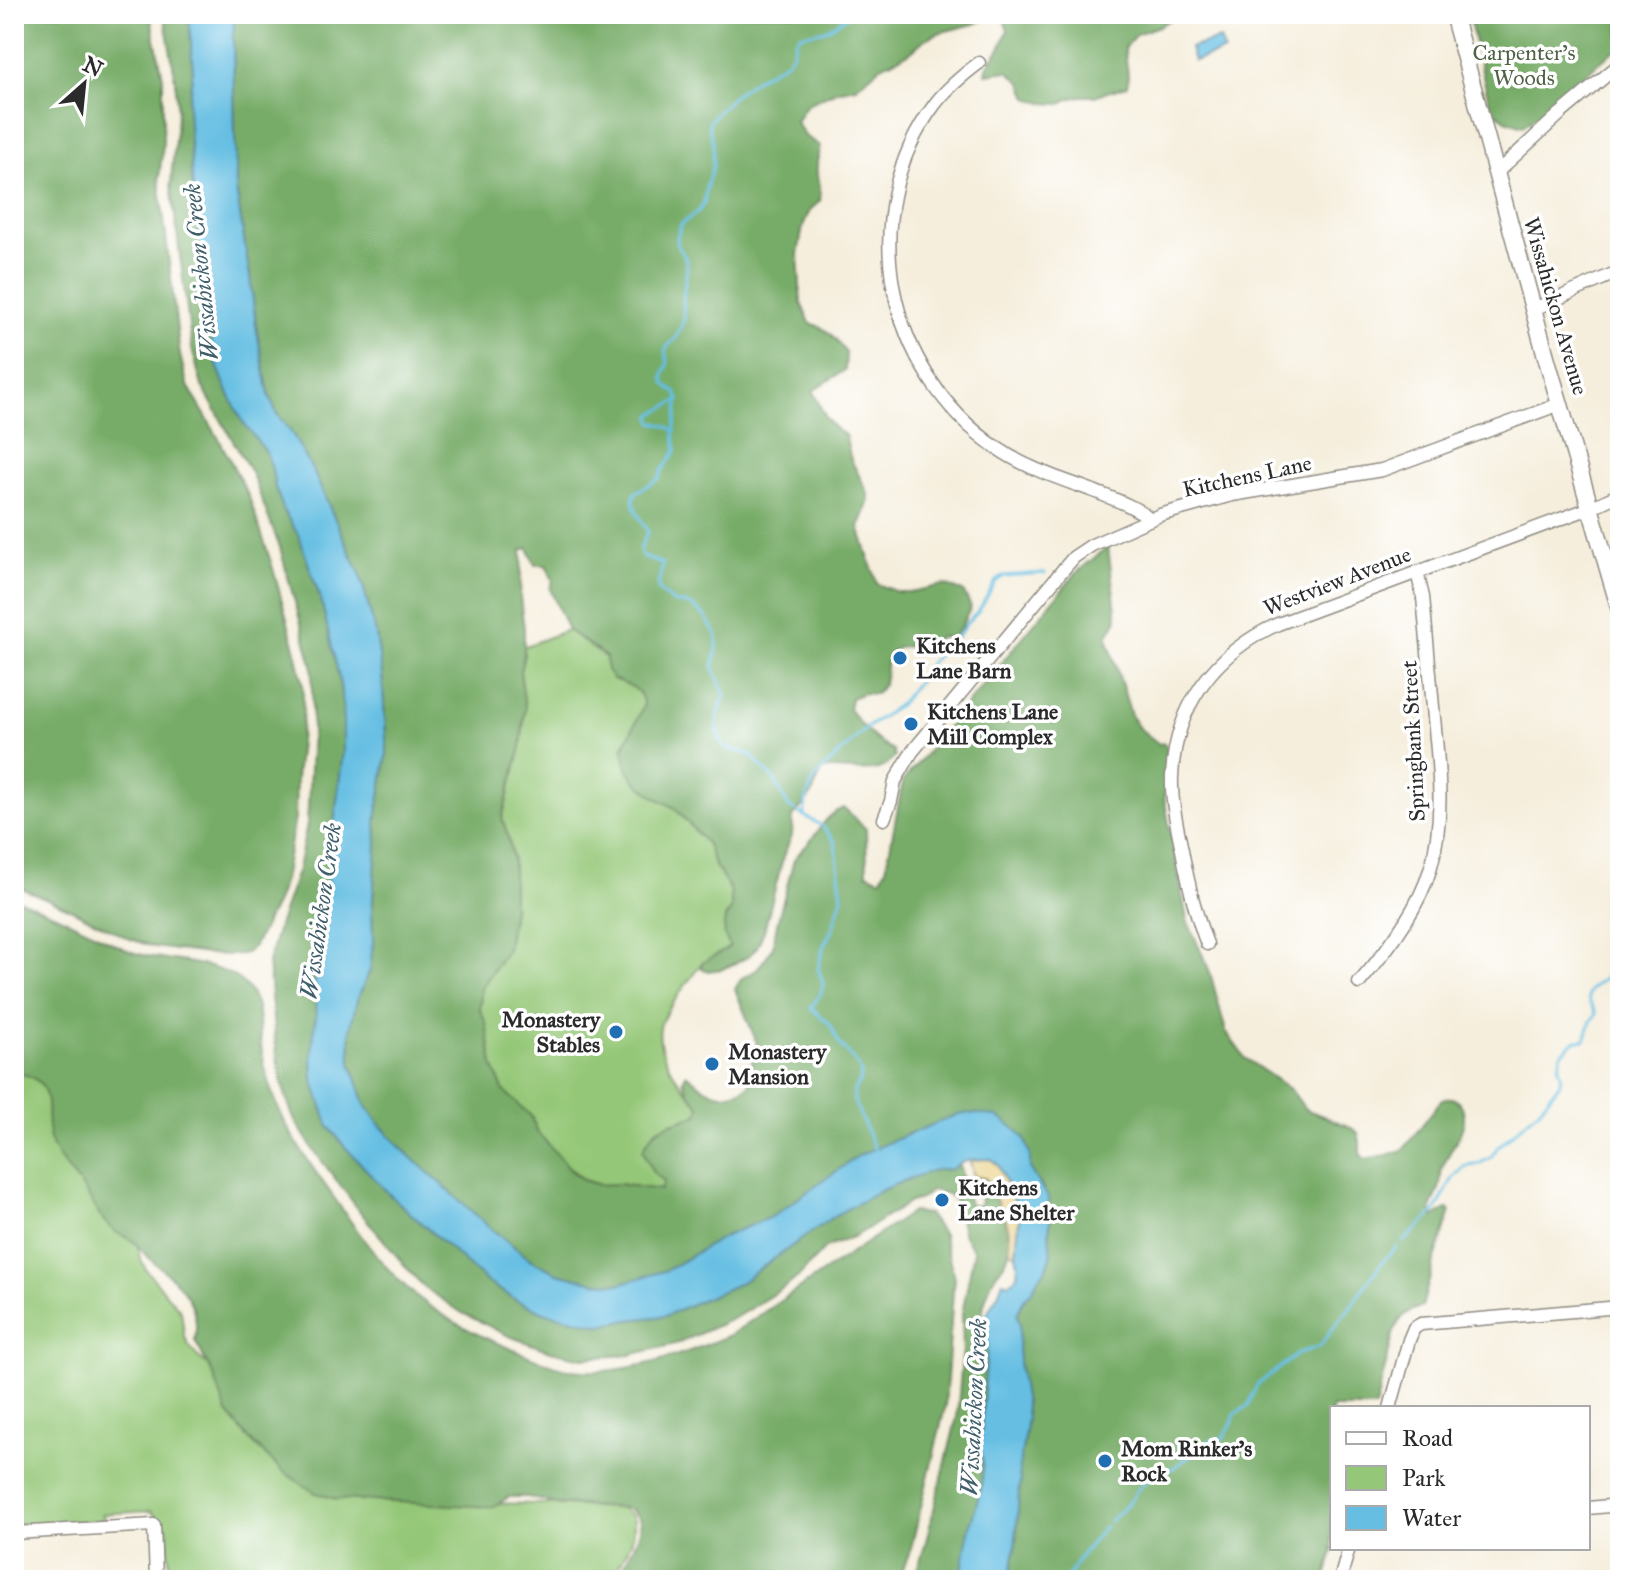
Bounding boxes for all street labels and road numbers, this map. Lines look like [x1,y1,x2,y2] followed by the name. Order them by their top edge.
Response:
[1518,214,1594,398] street label: Wissahickon Avenue
[1180,449,1314,503] street label: Kitchens Lane
[1259,540,1415,622] street label: Westview Avenue
[1395,659,1431,822] street label: Springbank Street

